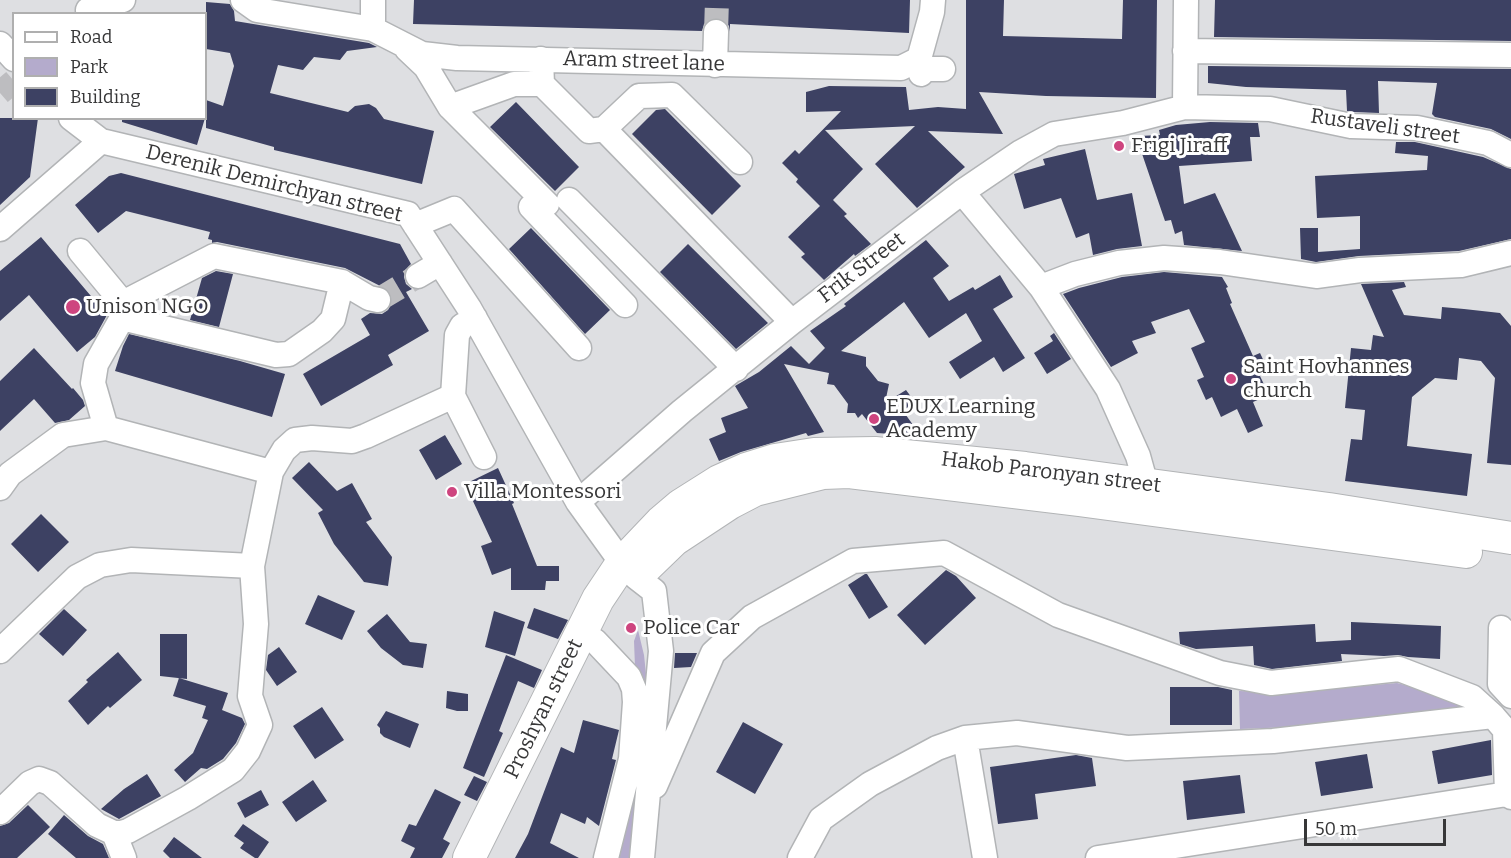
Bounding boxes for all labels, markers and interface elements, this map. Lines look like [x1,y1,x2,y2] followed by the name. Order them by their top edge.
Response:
[12,12,207,120] legend
[70,26,112,48] text: Road
[563,47,725,77] street label: Aram street lane
[70,56,108,78] text: Park
[70,86,141,108] text: Building
[1309,104,1461,150] street label: Rustaveli street
[1131,133,1227,159] place label: Frigi Jiraff
[1112,139,1126,153] marker: Frigi Jiraff
[143,140,405,228] street label: Derenik Demirchyan street
[814,227,910,309] street label: Frik Street
[86,294,209,320] place label: Unison NGO
[64,298,82,316] marker: Unison NGO
[1243,354,1410,404] place label: Saint Hovhannes church
[1224,372,1238,386] marker: Saint Hovhannes church
[886,394,1036,444] place label: EDUX Learning Academy
[867,412,881,426] marker: EDUX Learning Academy
[940,447,1162,499] street label: Hakob Paronyan street
[464,479,621,505] place label: Villa Montessori
[445,485,459,499] marker: Villa Montessori
[643,615,740,641] place label: Police Car
[624,621,638,635] marker: Police Car
[499,635,589,783] street label: Proshyan street
[1307,807,1450,845] scale bar
[1315,818,1357,840] text: 50 m

